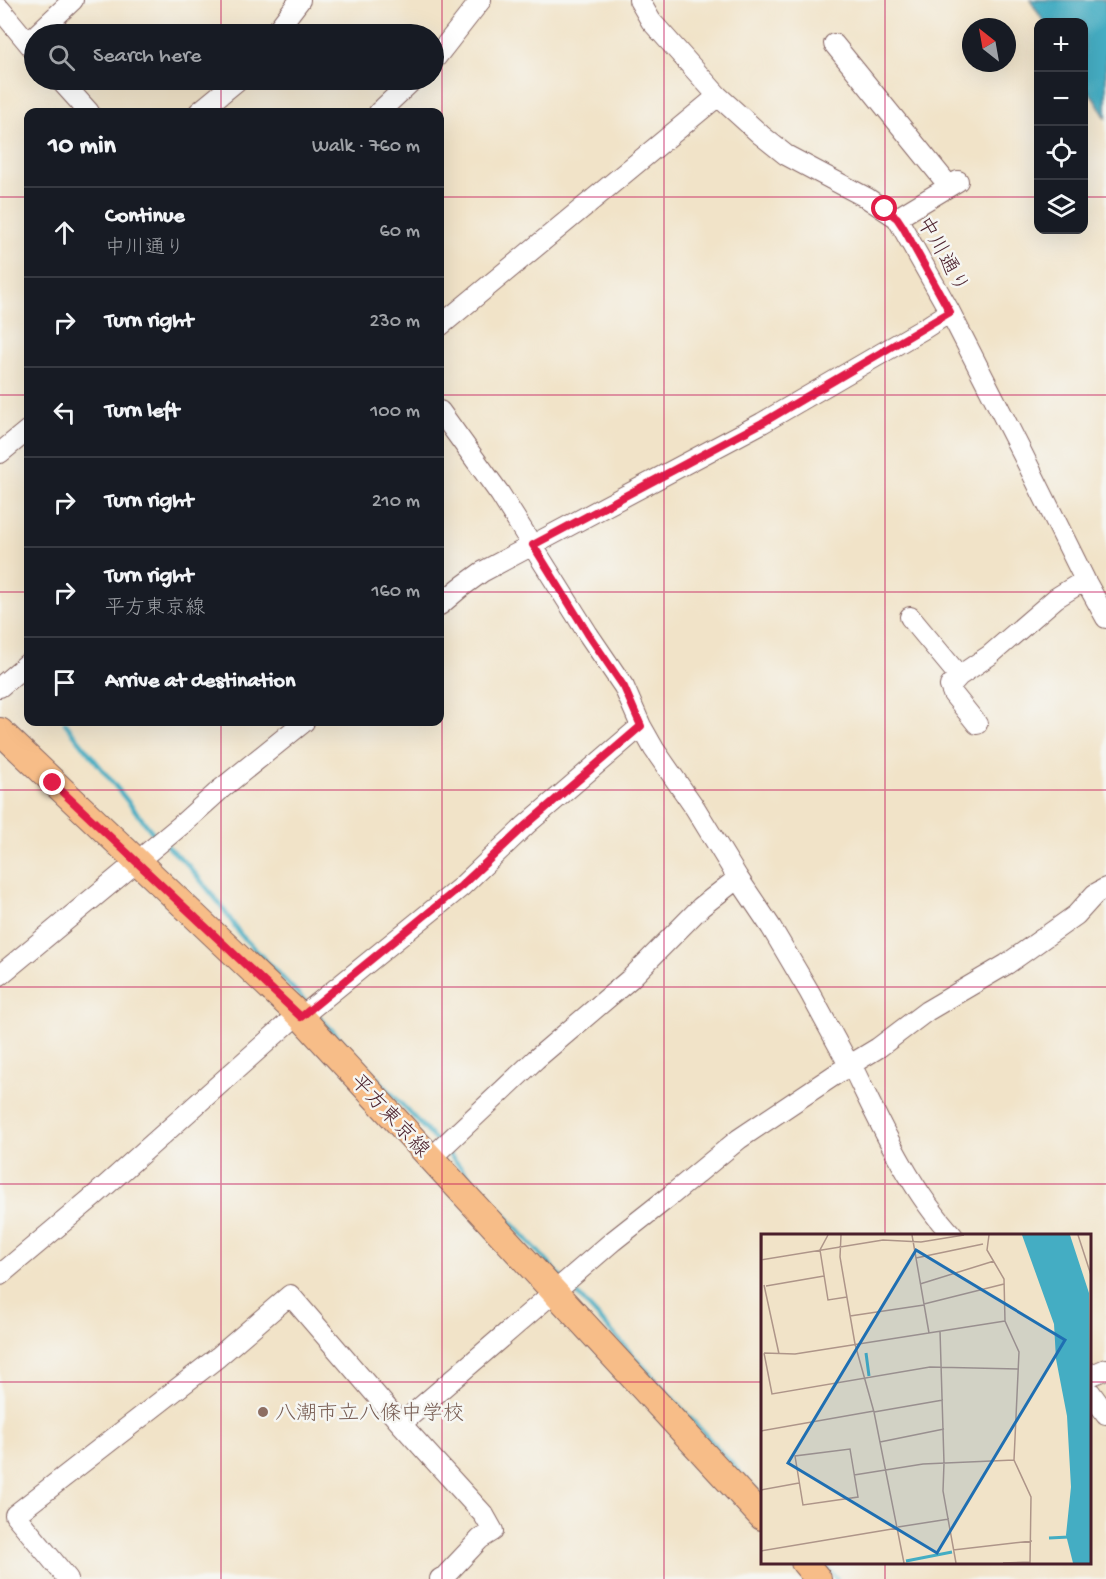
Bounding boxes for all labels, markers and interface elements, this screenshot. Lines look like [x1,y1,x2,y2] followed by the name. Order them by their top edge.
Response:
[962,18,1016,72] north arrow
[1034,18,1088,234] map controls
[1034,18,1088,72] button: +
[24,24,444,90] search box
[45,41,78,74] icon: search
[93,44,201,70] text: Search here
[1034,72,1088,126] button: −
[1034,126,1088,180] button: locate
[48,132,116,163] text: 10 min
[312,136,420,159] text: Walk · 760 m
[1034,180,1088,234] button: layers
[871,195,897,221] route start
[105,204,185,230] text: Continue
[910,212,974,298] street label: 中川通り
[48,216,81,249] icon: ahead
[380,221,420,244] text: 60 m
[105,238,185,261] text: 中川通り
[48,306,81,339] icon: right
[105,309,193,335] text: Turn right
[370,311,420,334] text: 230 m
[48,396,81,429] icon: left
[105,399,179,425] text: Turn left
[370,401,420,424] text: 100 m
[48,486,81,519] icon: right
[105,489,193,515] text: Turn right
[372,491,420,514] text: 210 m
[105,564,193,590] text: Turn right
[48,576,81,609] icon: right
[371,581,420,604] text: 160 m
[105,598,205,621] text: 平方東京線
[48,666,81,699] icon: arrive
[105,669,295,695] text: Arrive at destination
[39,769,65,795] route end
[343,1069,435,1164] street label: 平方東京線
[761,1234,1091,1564] inset map
[275,1401,464,1428] place label: 八潮市立八條中学校
[256,1405,270,1419] marker: 八潮市立八條中学校

